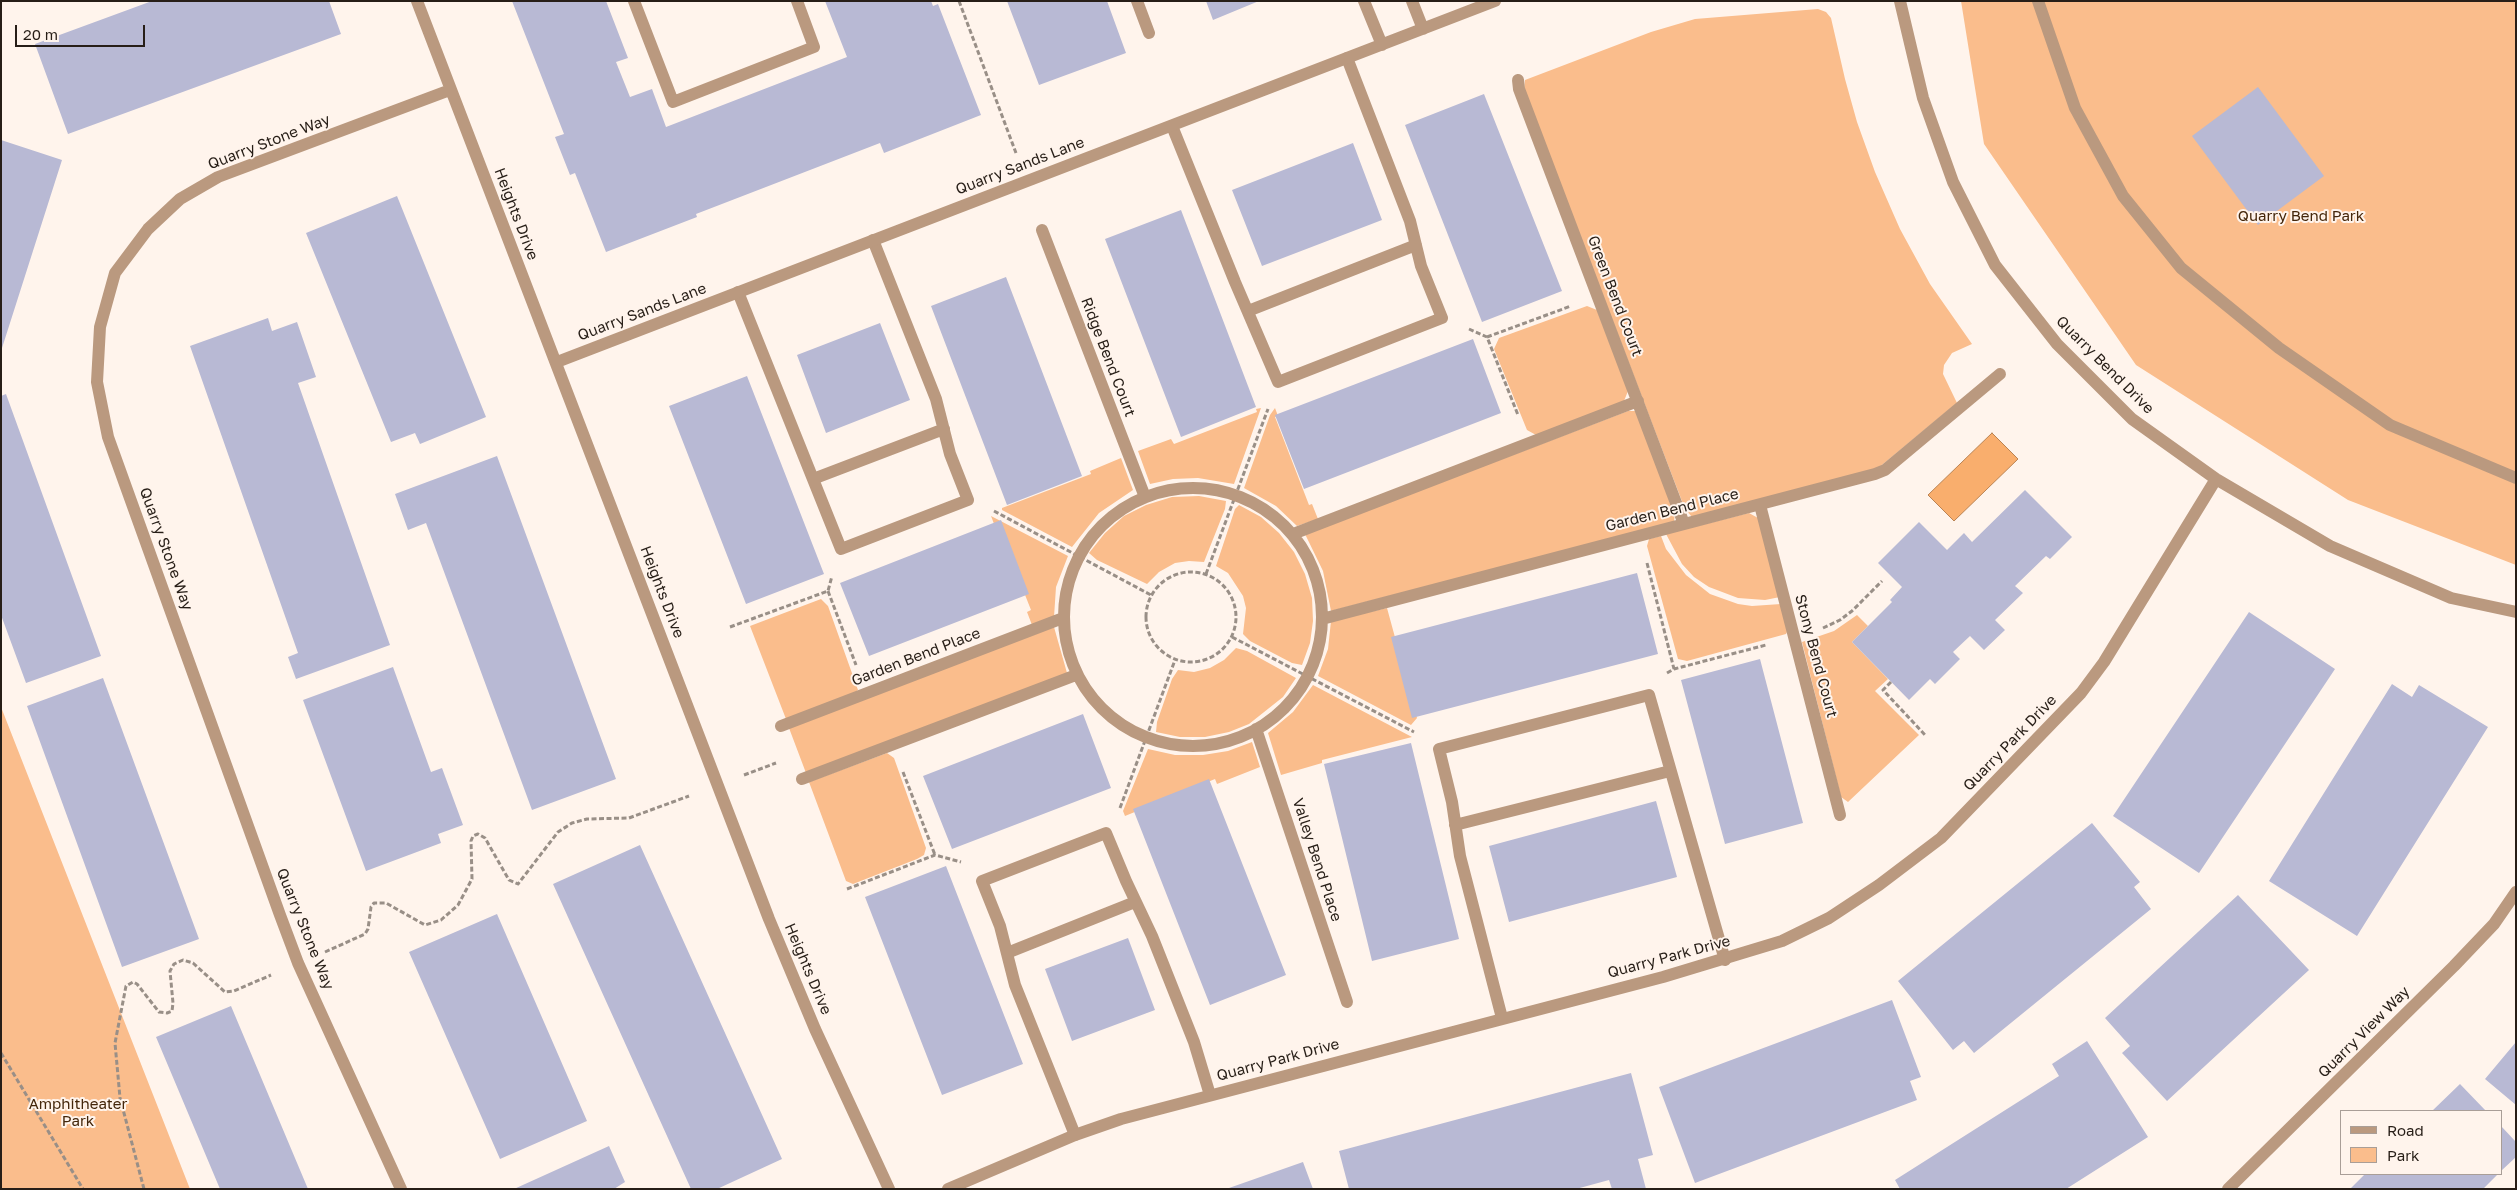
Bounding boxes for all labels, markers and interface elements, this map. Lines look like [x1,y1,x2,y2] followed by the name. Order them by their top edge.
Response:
[18,15,148,47] scale bar
[23,25,58,43] text: 20 m
[205,110,333,174] street label: Quarry Stone Way
[953,133,1087,199] street label: Quarry Sands Lane
[490,165,542,263] street label: Heights Drive
[2238,207,2364,225] park label: Quarry Bend Park
[1584,233,1646,359] street label: Green Bend Court
[575,279,709,345] street label: Quarry Sands Lane
[1077,295,1139,419] street label: Ridge Bend Court
[2052,312,2158,418] street label: Quarry Bend Drive
[135,485,197,613] street label: Quarry Stone Way
[1604,485,1740,535] street label: Garden Bend Place
[636,543,688,641] street label: Heights Drive
[1791,592,1841,720] street label: Stony Bend Court
[849,624,983,690] street label: Garden Bend Place
[1960,691,2060,795] street label: Quarry Park Drive
[1289,796,1345,924] street label: Valley Bend Place
[272,866,338,992] street label: Quarry Stone Way
[781,921,835,1017] street label: Heights Drive
[1606,932,1732,982] street label: Quarry Park Drive
[2315,983,2413,1081] street label: Quarry View Way
[1215,1035,1341,1085] street label: Quarry Park Drive
[29,1095,127,1130] park label: Amphitheater Park
[2340,1110,2502,1175] legend
[2387,1121,2424,1139] text: Road
[2387,1146,2419,1164] text: Park

